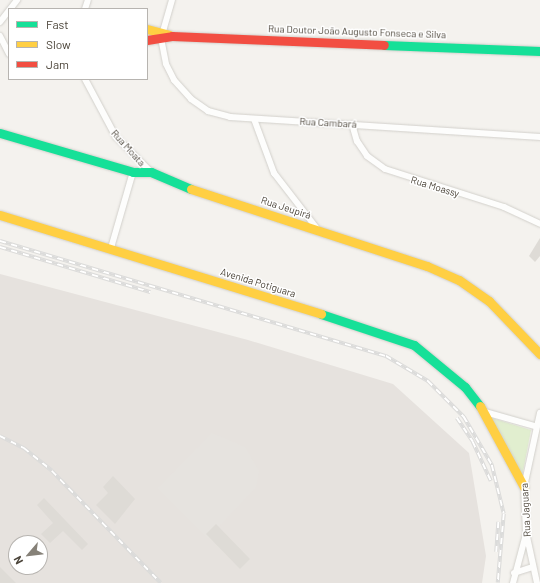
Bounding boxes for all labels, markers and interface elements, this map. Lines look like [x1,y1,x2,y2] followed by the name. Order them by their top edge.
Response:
[8,8,148,80] legend
[46,17,69,31] text: Fast
[268,23,446,41] street label: Rua Doutor João Augusto Fonseca e Silva
[46,37,71,51] text: Slow
[46,57,69,71] text: Jam
[299,116,357,130] street label: Rua Cambará
[108,127,148,169] street label: Rua Moata
[409,174,461,200] street label: Rua Moassy
[259,194,313,222] street label: Rua Jeupirá
[219,266,297,300] street label: Avenida Potiguara
[519,483,533,537] street label: Rua Jaguara
[8,535,48,575] north arrow
[10,554,25,567] text: N

